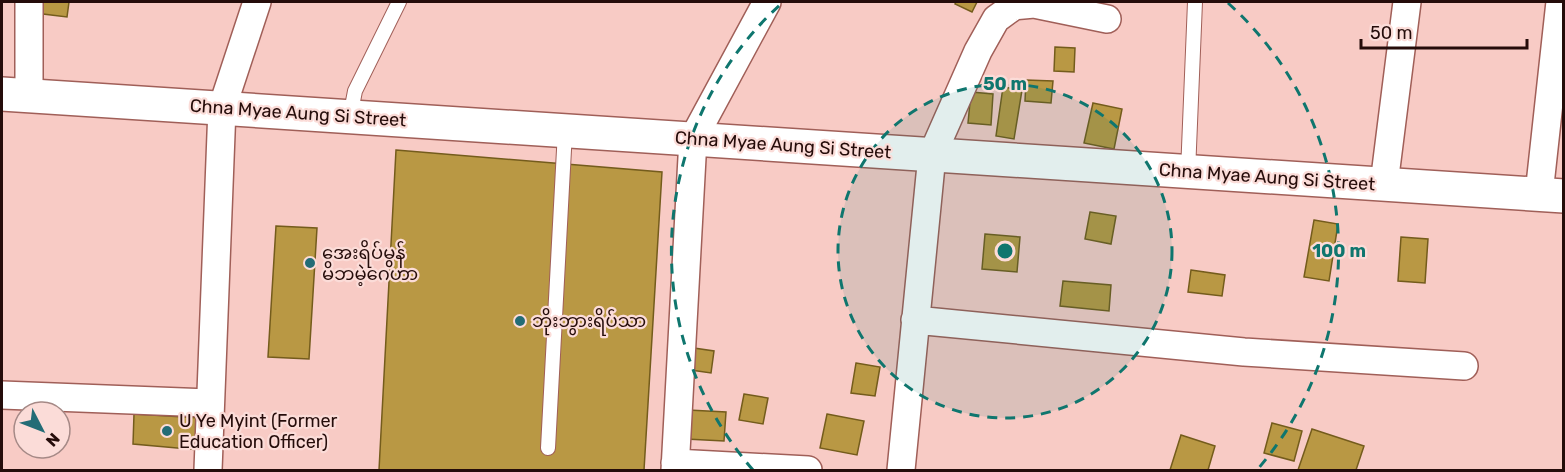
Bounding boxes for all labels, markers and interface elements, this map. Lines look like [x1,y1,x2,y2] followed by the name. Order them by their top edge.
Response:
[1361,12,1528,50] scale bar
[1370,22,1413,44] text: 50 m
[983,73,1027,95] text: 50 m
[189,94,407,132] street label: Chna Myae Aung Si Street
[674,126,892,164] street label: Chna Myae Aung Si Street
[1158,158,1376,196] street label: Chna Myae Aung Si Street
[322,239,418,286] place label: အေးရိပ်မွန် မိဘမဲ့ဂေဟာ
[1312,240,1366,262] text: 100 m
[995,241,1015,261] centre of rings
[303,256,317,270] marker: အေးရိပ်မွန် မိဘမဲ့ဂေဟာ
[532,307,646,336] place label: ဘိုးဘွားရိပ်သာ
[513,314,527,328] marker: ဘိုးဘွားရိပ်သာ
[12,400,72,460] north arrow
[179,410,338,453] place label: U Ye Myint (Former Education Officer)
[160,424,174,438] marker: U Ye Myint (Former Education Officer)
[42,429,64,450] text: N

